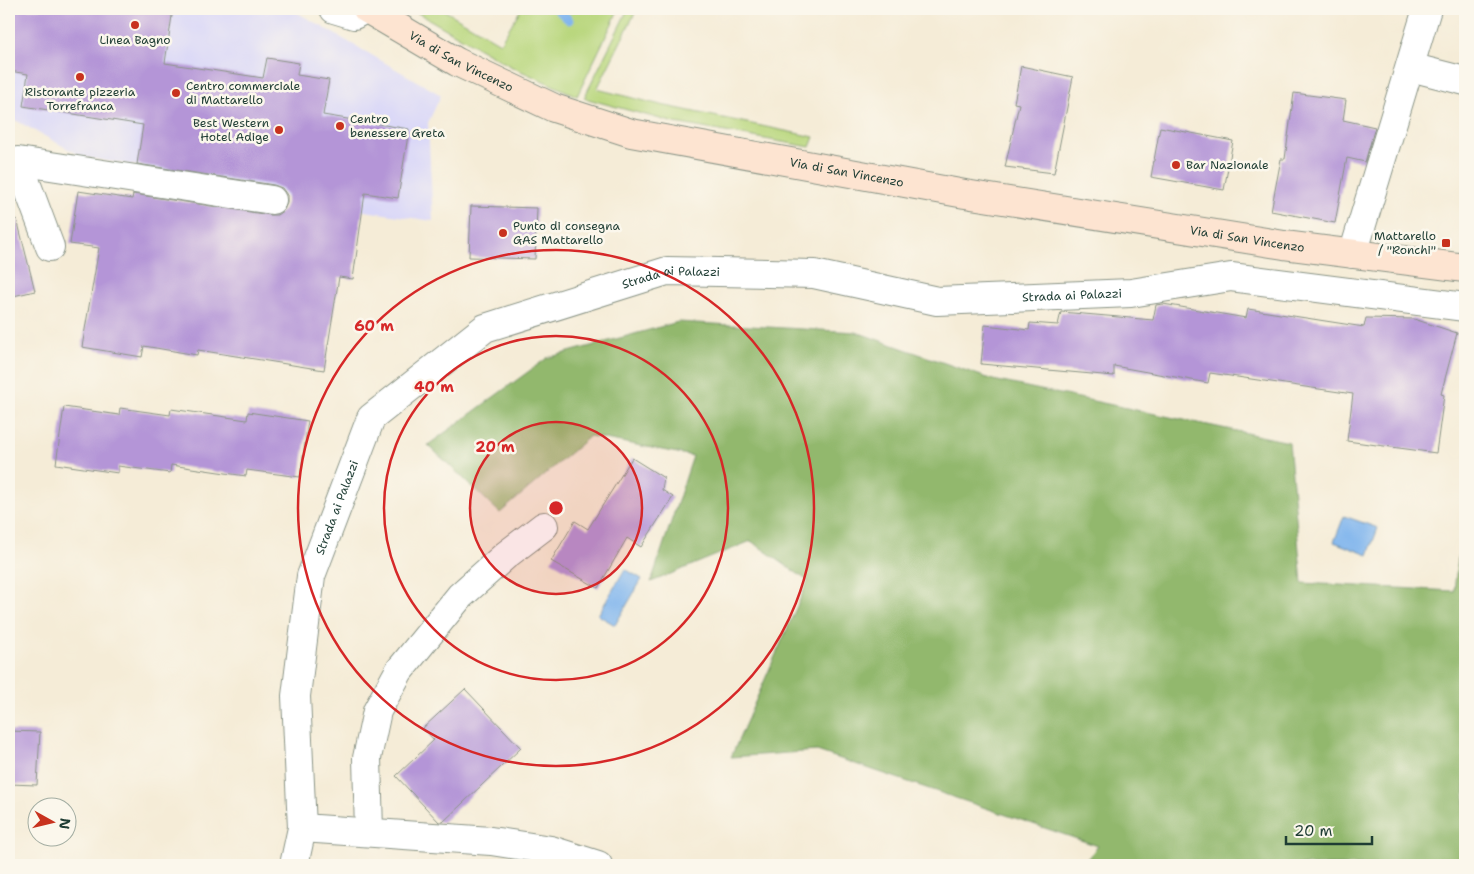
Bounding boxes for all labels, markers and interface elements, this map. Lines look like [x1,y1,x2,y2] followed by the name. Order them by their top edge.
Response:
[129,19,141,31] marker: Linea Bagno
[406,27,516,96] street label: Via di San Vincenzo
[99,32,171,48] place label: Linea Bagno
[74,71,86,83] marker: Ristorante pizzeria Torrefranca
[186,78,301,108] place label: Centro commerciale di Mattarello
[25,84,136,114] place label: Ristorante pizzeria Torrefranca
[170,87,182,99] marker: Centro commerciale di Mattarello
[350,111,445,141] place label: Centro benessere Greta
[193,115,269,145] place label: Best Western Hotel Adige
[334,120,346,132] marker: Centro benessere Greta
[273,124,285,136] marker: Best Western Hotel Adige
[788,154,905,191] street label: Via di San Vincenzo
[1186,157,1269,173] place label: Bar Nazionale
[1170,159,1182,171] marker: Bar Nazionale
[513,218,620,248] place label: Punto di consegna GAS Mattarello
[1189,222,1305,256] street label: Via di San Vincenzo
[497,227,509,239] marker: Punto di consegna GAS Mattarello
[1374,228,1436,258] place label: Mattarello / "Ronchi"
[1440,237,1452,249] marker: Mattarello / "Ronchi"
[620,262,720,293] street label: Strada ai Palazzi
[1022,285,1122,305] street label: Strada ai Palazzi
[354,316,394,336] text: 60 m
[414,377,454,397] text: 40 m
[475,437,515,457] text: 20 m
[312,458,362,557] street label: Strada ai Palazzi
[547,499,565,517] centre of rings
[28,796,78,846] north arrow
[1286,814,1373,846] scale bar
[55,817,75,831] text: N
[1294,821,1333,841] text: 20 m

